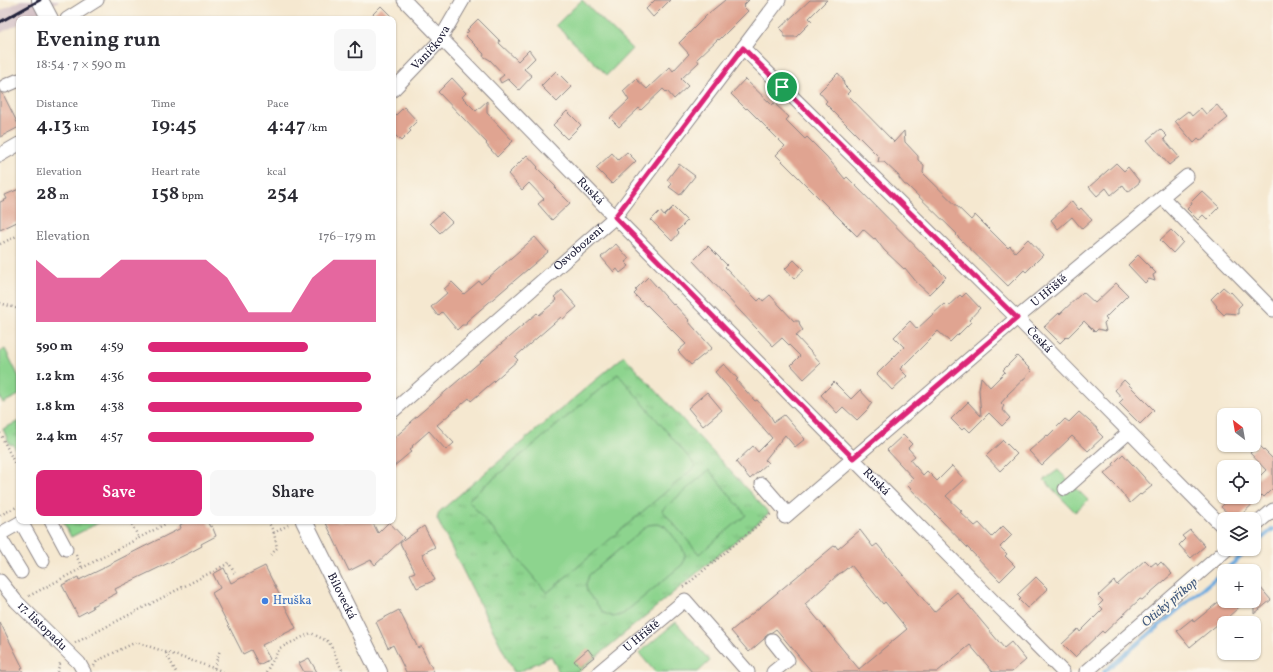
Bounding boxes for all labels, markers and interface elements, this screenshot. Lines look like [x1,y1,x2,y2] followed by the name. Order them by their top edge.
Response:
[408,23,454,74] street label: Vaníčkova
[36,25,161,56] text: Evening run
[334,29,376,71] button: share
[36,56,126,74] text: 18:54 · 7 × 590 m
[765,70,799,104] pin
[771,76,793,98] icon: arrive
[36,97,78,112] text: Distance
[151,97,175,112] text: Time
[267,97,289,112] text: Pace
[36,112,72,140] text: 4.13
[151,112,197,140] text: 19:45
[267,112,306,140] text: 4:47
[72,121,89,136] text: km
[306,121,328,136] text: /km
[36,165,82,180] text: Elevation
[151,165,200,180] text: Heart rate
[267,165,286,180] text: kcal
[573,174,607,209] street label: Ruská
[36,180,57,208] text: 28
[151,180,180,208] text: 158
[267,180,299,208] text: 254
[57,189,69,204] text: m
[180,189,204,204] text: bpm
[551,222,608,275] street label: Osvobození
[36,228,90,246] text: Elevation
[318,228,376,246] text: 176–179 m
[1028,271,1071,311] street label: U Hřiště
[1022,323,1056,357] street label: Česká
[36,338,73,356] text: 590 m
[100,338,124,356] text: 4:59
[36,368,75,386] text: 1.2 km
[100,368,124,386] text: 4:36
[36,398,75,416] text: 1.8 km
[100,398,124,416] text: 4:38
[1217,408,1261,452] north arrow
[1217,408,1261,660] map controls
[36,428,77,446] text: 2.4 km
[100,428,123,446] text: 4:57
[1217,460,1261,504] button: locate
[859,465,893,500] street label: Ruská
[36,470,202,516] button: Save
[210,470,376,516] button: Share
[1217,512,1261,556] button: layers
[1217,564,1261,608] button: +
[323,570,360,622] street label: Bílovecká
[1138,574,1202,632] water label: Otický příkop
[273,593,312,609] place label: Hruška
[260,596,270,606] marker: Hruška
[14,598,70,655] street label: 17. listopadu
[620,616,664,656] street label: U Hřiště
[1217,616,1261,660] button: −

